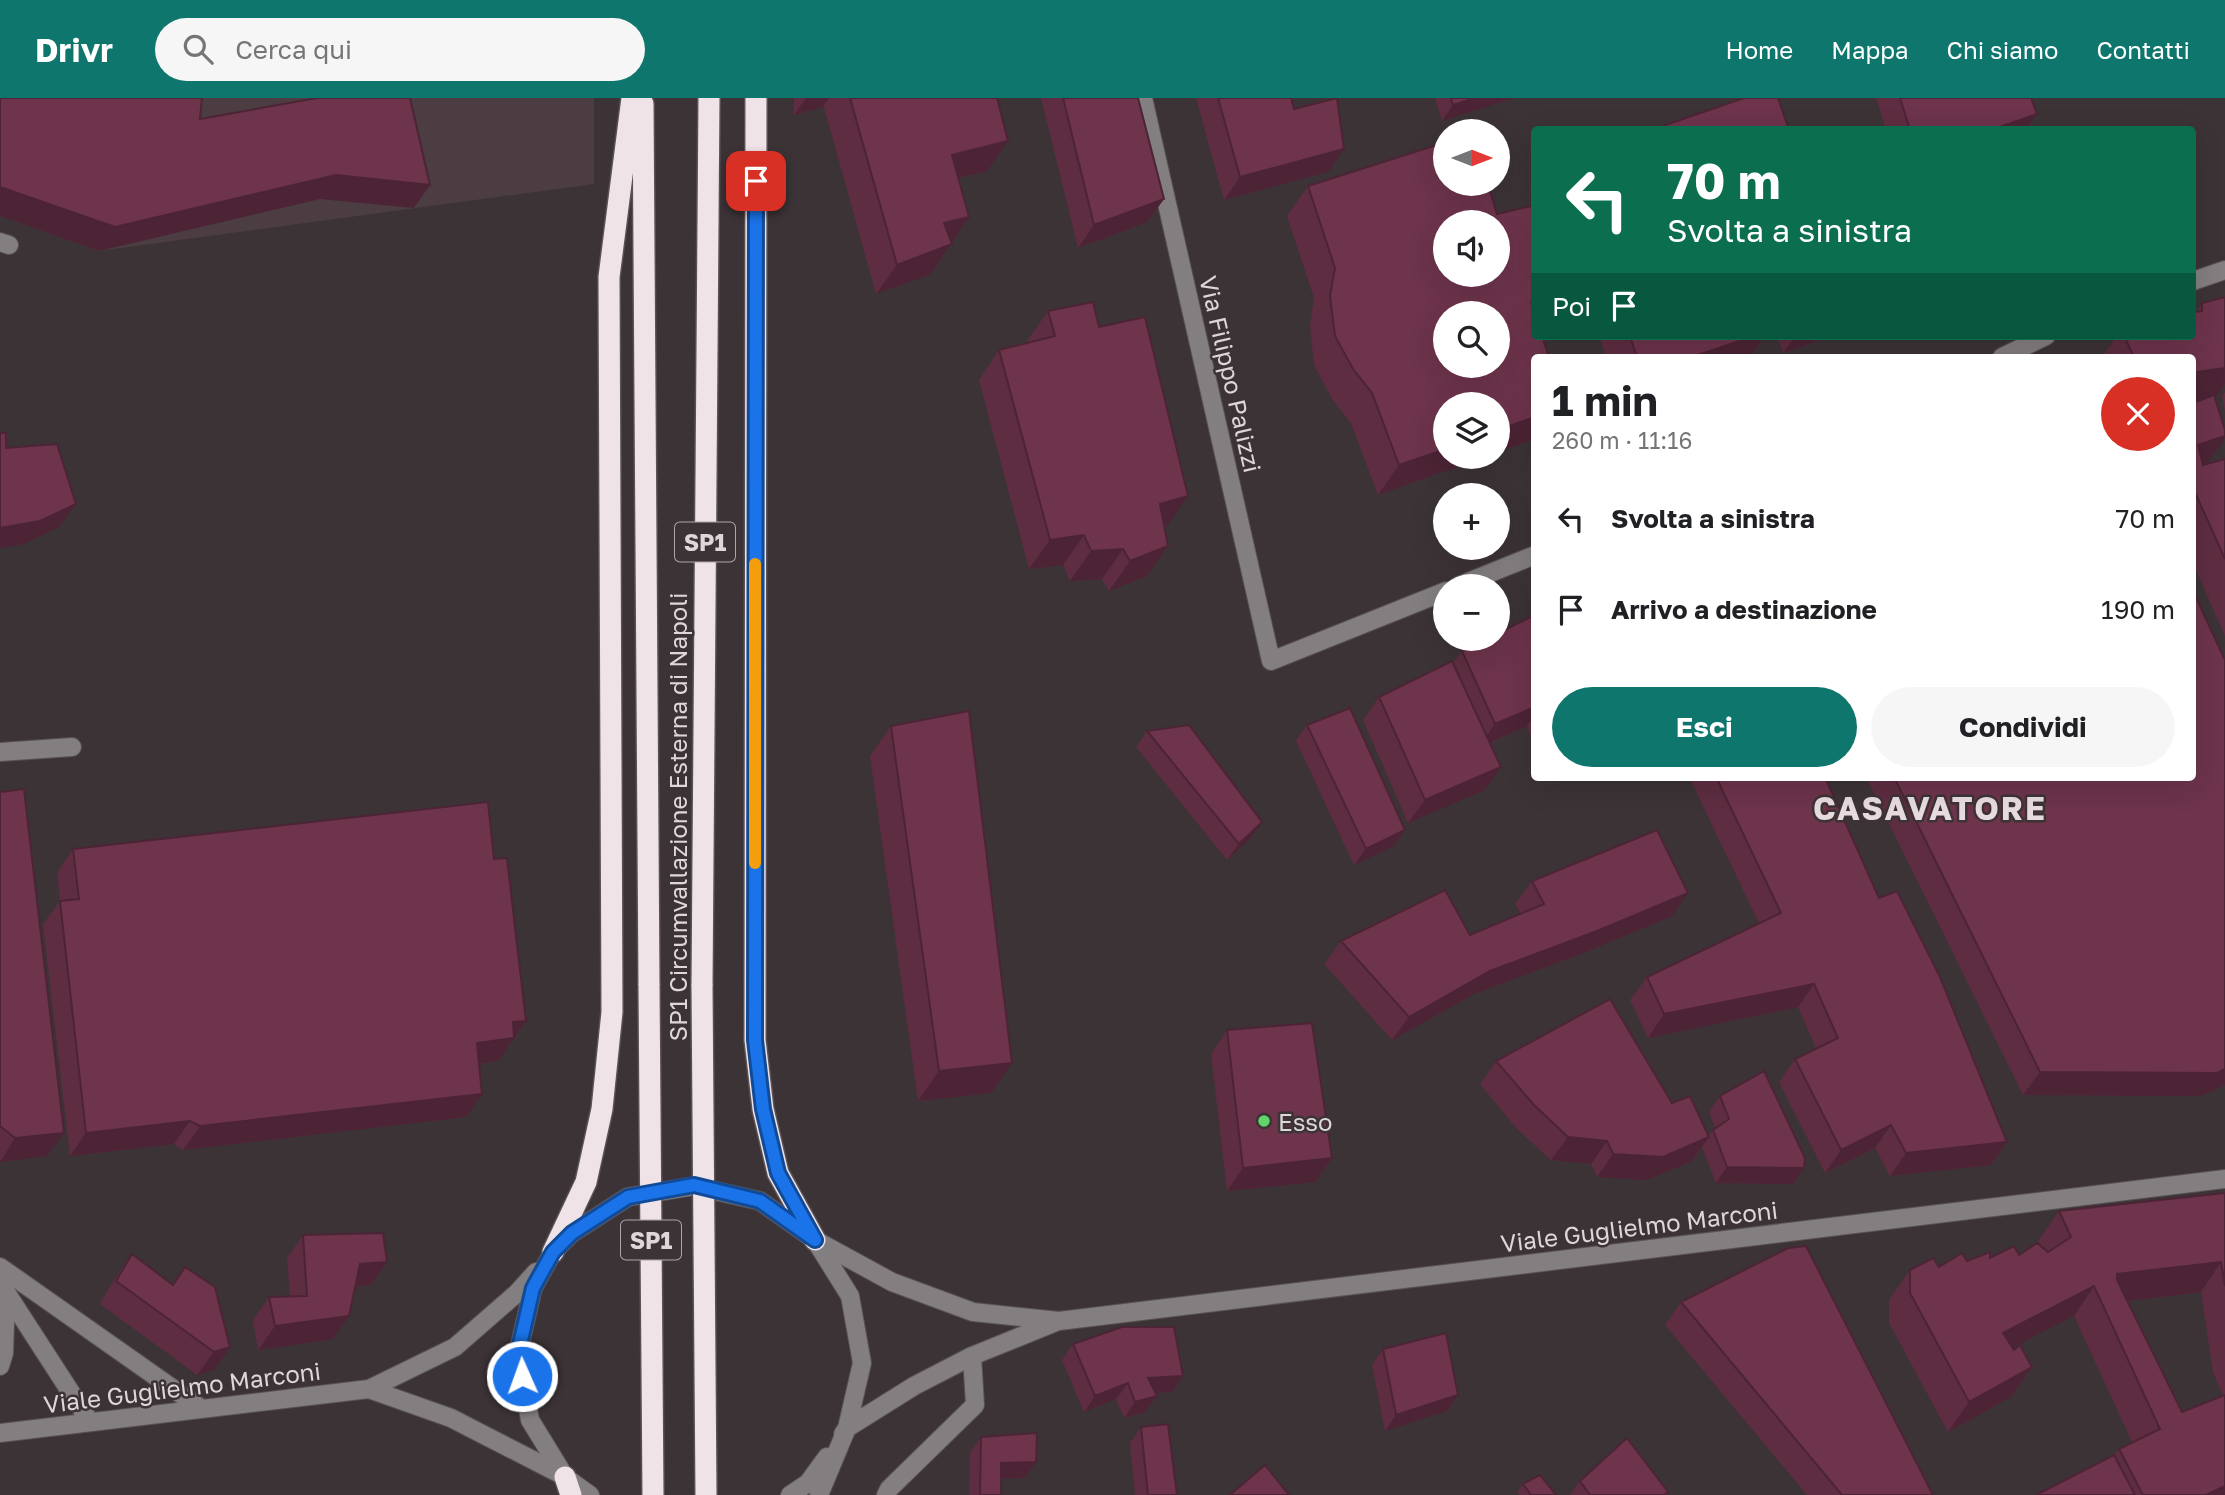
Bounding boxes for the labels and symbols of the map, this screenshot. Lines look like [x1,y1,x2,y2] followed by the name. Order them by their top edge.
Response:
[1433,119,1510,196] north arrow
[726,151,786,211] pin
[1194,273,1268,475] street label: Via Filippo Palizzi
[675,522,735,562] road number: SP1
[663,593,692,1041] street label: SP1 Circumvallazione Esterna di Napoli
[1813,789,2047,827] district label: CASAVATORE
[1278,1107,1332,1136] place label: Esso
[1256,1113,1272,1129] marker: Esso
[1499,1195,1779,1257] street label: Viale Guglielmo Marconi
[621,1220,681,1260] road number: SP1
[485,1339,559,1413] position arrow
[42,1356,322,1418] street label: Viale Guglielmo Marconi

